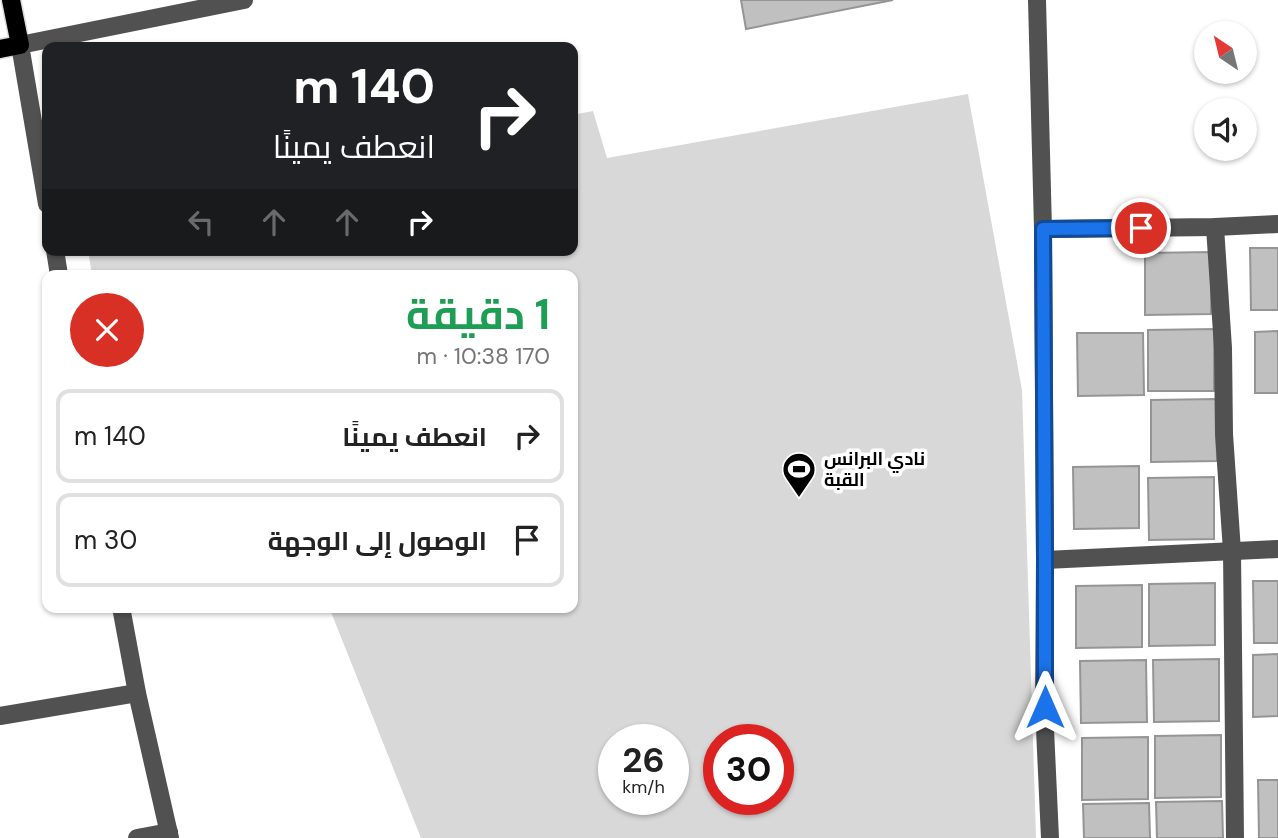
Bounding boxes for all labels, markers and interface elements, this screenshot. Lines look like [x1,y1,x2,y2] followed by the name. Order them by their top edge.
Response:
[1194,21,1256,84] north arrow
[1194,21,1257,161] map controls
[293,54,435,118] text: 140 m
[459,70,550,161] icon: right
[1194,98,1257,161] button: sound
[273,126,435,168] text: انعطف يمينًا
[1111,198,1171,258] pin
[182,203,220,241] icon: left
[255,203,293,241] icon: ahead
[328,203,366,241] icon: ahead
[401,203,439,241] icon: right
[1122,209,1160,247] icon: arrive
[406,287,550,342] text: 1 دقيقة
[70,293,144,367] button: close
[417,341,550,371] text: 170 m · 10:38
[508,417,546,455] icon: right
[74,419,146,453] text: 140 m
[342,420,487,454] text: انعطف يمينًا
[824,447,925,492] place label: نادي البرانس القبة
[780,450,818,499] sports icon: نادي البرانس القبة
[508,521,546,559] icon: arrive
[74,523,137,557] text: 30 m
[268,524,487,558] text: الوصول إلى الوجهة
[1008,670,1082,744] position arrow
[703,724,794,815] speed limit sign: 30
[622,737,665,783] text: 26
[622,775,665,799] text: km/h

